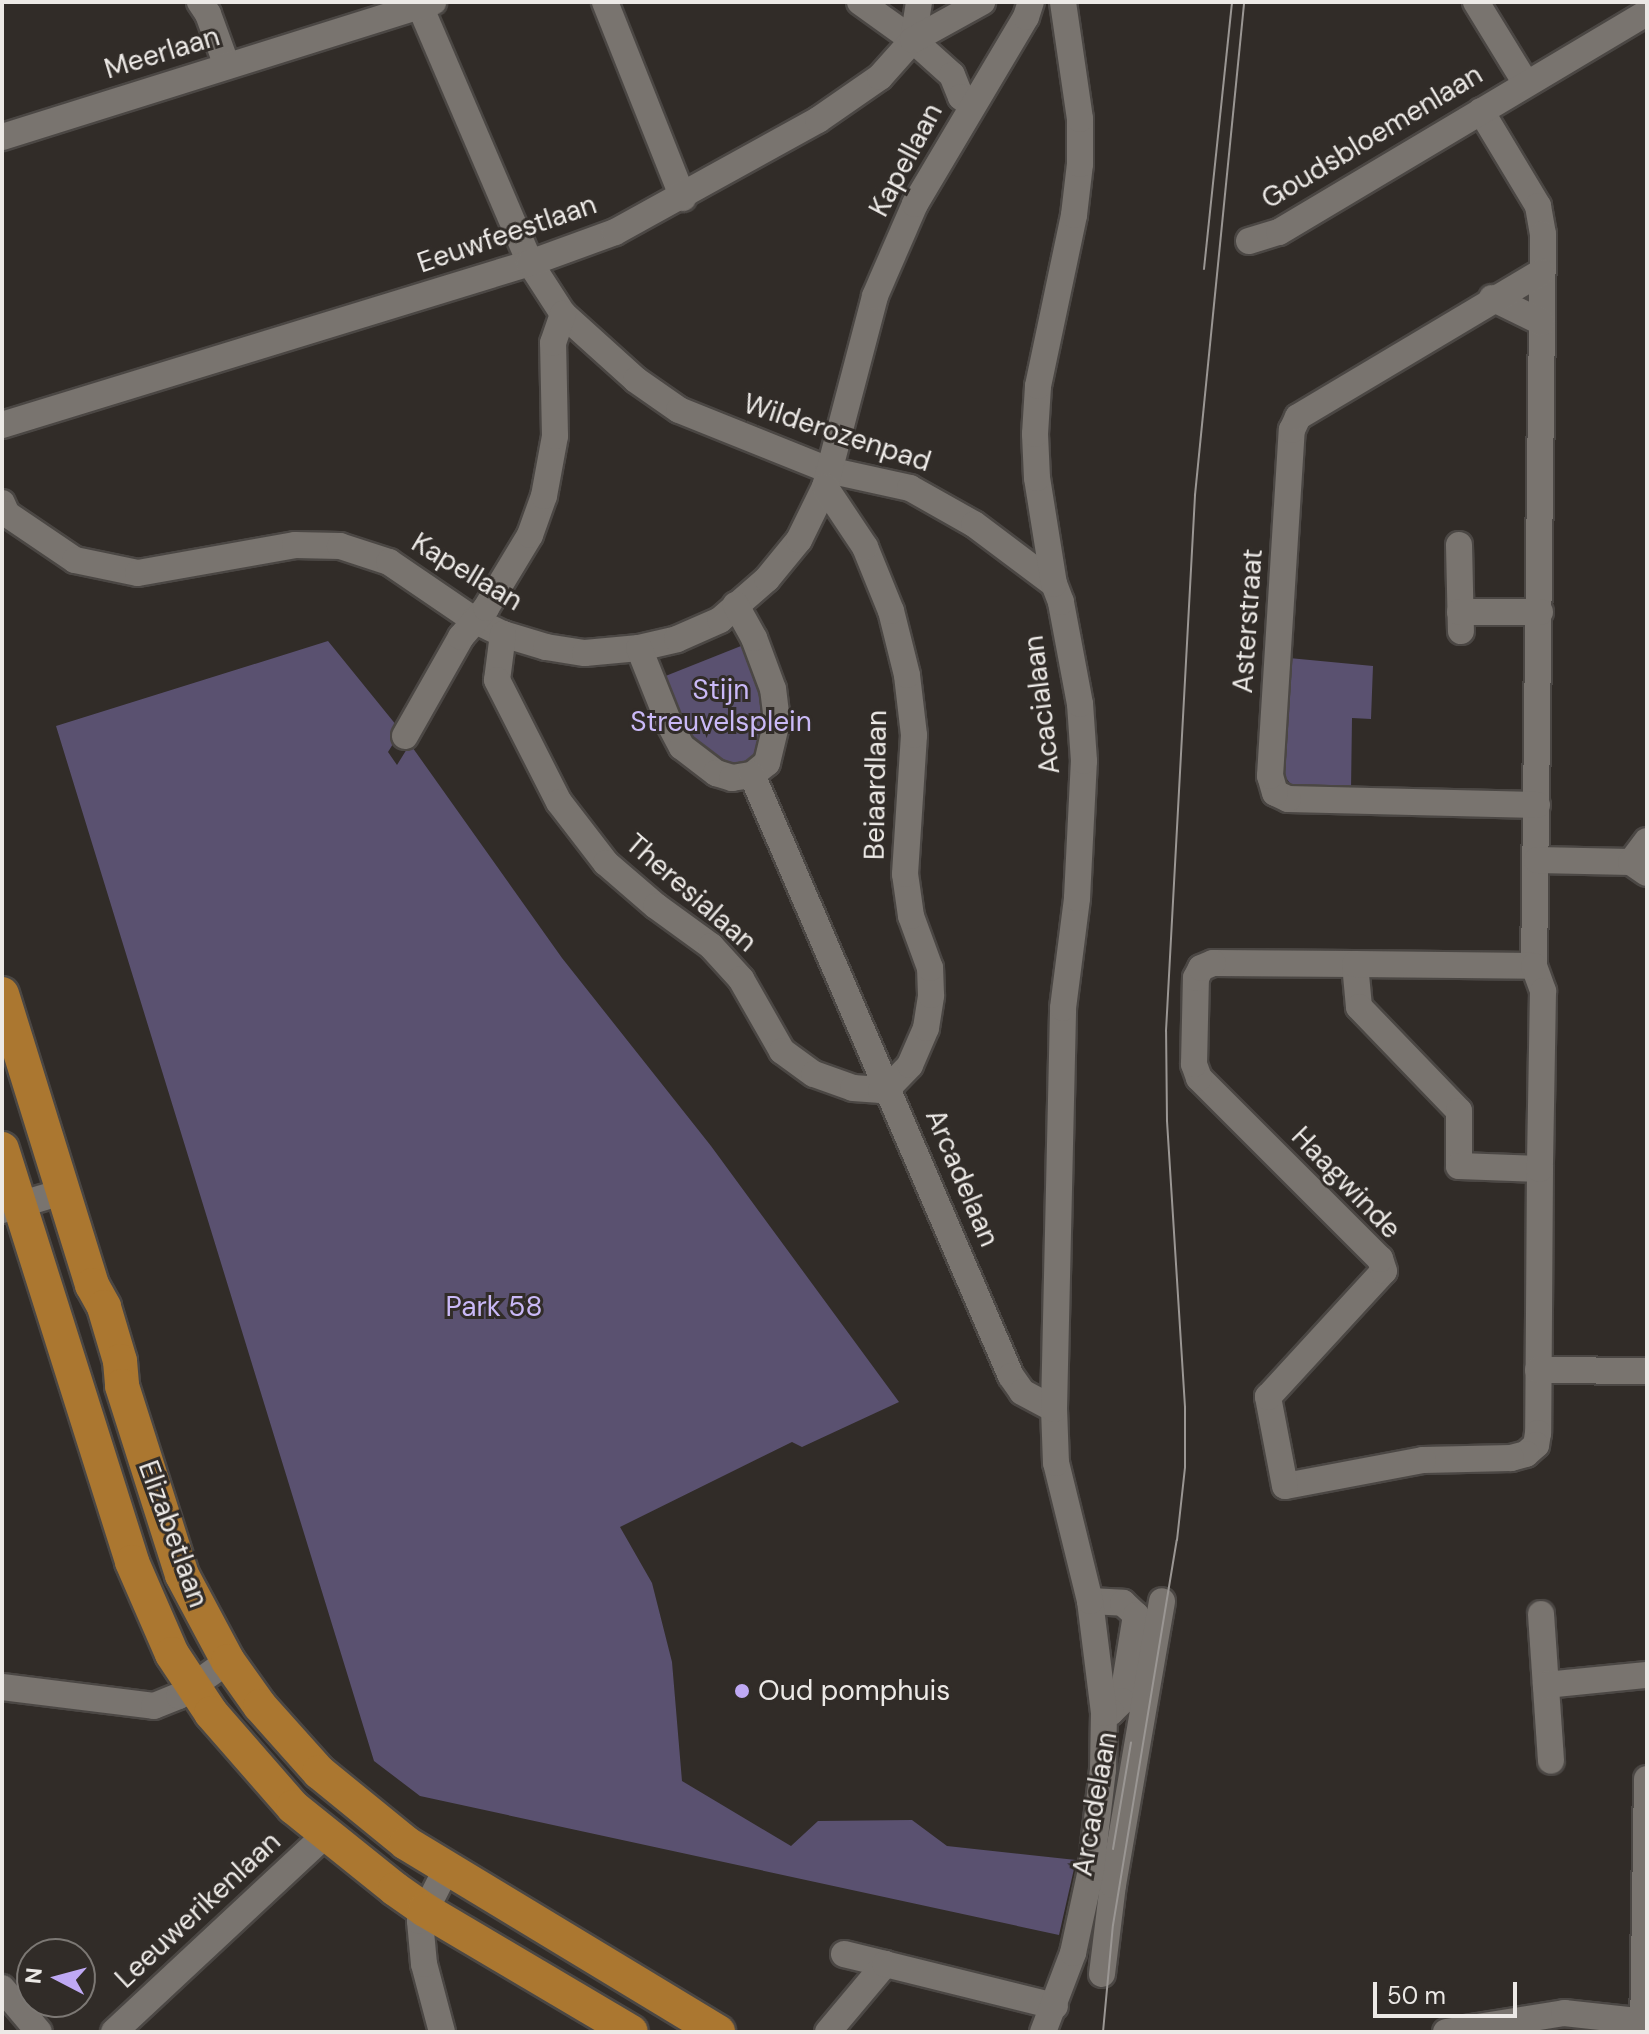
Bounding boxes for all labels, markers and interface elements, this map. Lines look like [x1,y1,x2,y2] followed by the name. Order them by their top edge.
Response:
[100,20,224,86] street label: Meerlaan
[1256,58,1488,216] street label: Goudsbloemenlaan
[862,98,950,222] street label: Kapellaan
[413,188,601,280] street label: Eeuwfeestlaan
[739,387,935,479] street label: Wilderozenpad
[405,526,529,618] street label: Kapellaan
[1226,548,1270,694] street label: Asterstraat
[1017,634,1067,776] street label: Acacialaan
[630,673,812,739] park label: Stijn Streuvelsplein
[858,710,894,860] street label: Beiaardlaan
[619,827,763,959] street label: Theresialaan
[918,1104,1006,1252] street label: Arcadelaan
[1284,1120,1408,1246] street label: Haagwinde
[446,1290,542,1324] park label: Park 58
[131,1456,215,1612] street label: Elizabetlaan
[758,1674,950,1708] place label: Oud pomphuis
[733,1682,751,1700] marker: Oud pomphuis
[1066,1729,1124,1879] street label: Arcadelaan
[108,1825,288,1995] street label: Leeuwerikenlaan
[16,1938,96,2018] north arrow
[18,1966,49,1985] text: N
[1377,1966,1521,2016] scale bar
[1387,1980,1446,2011] text: 50 m

